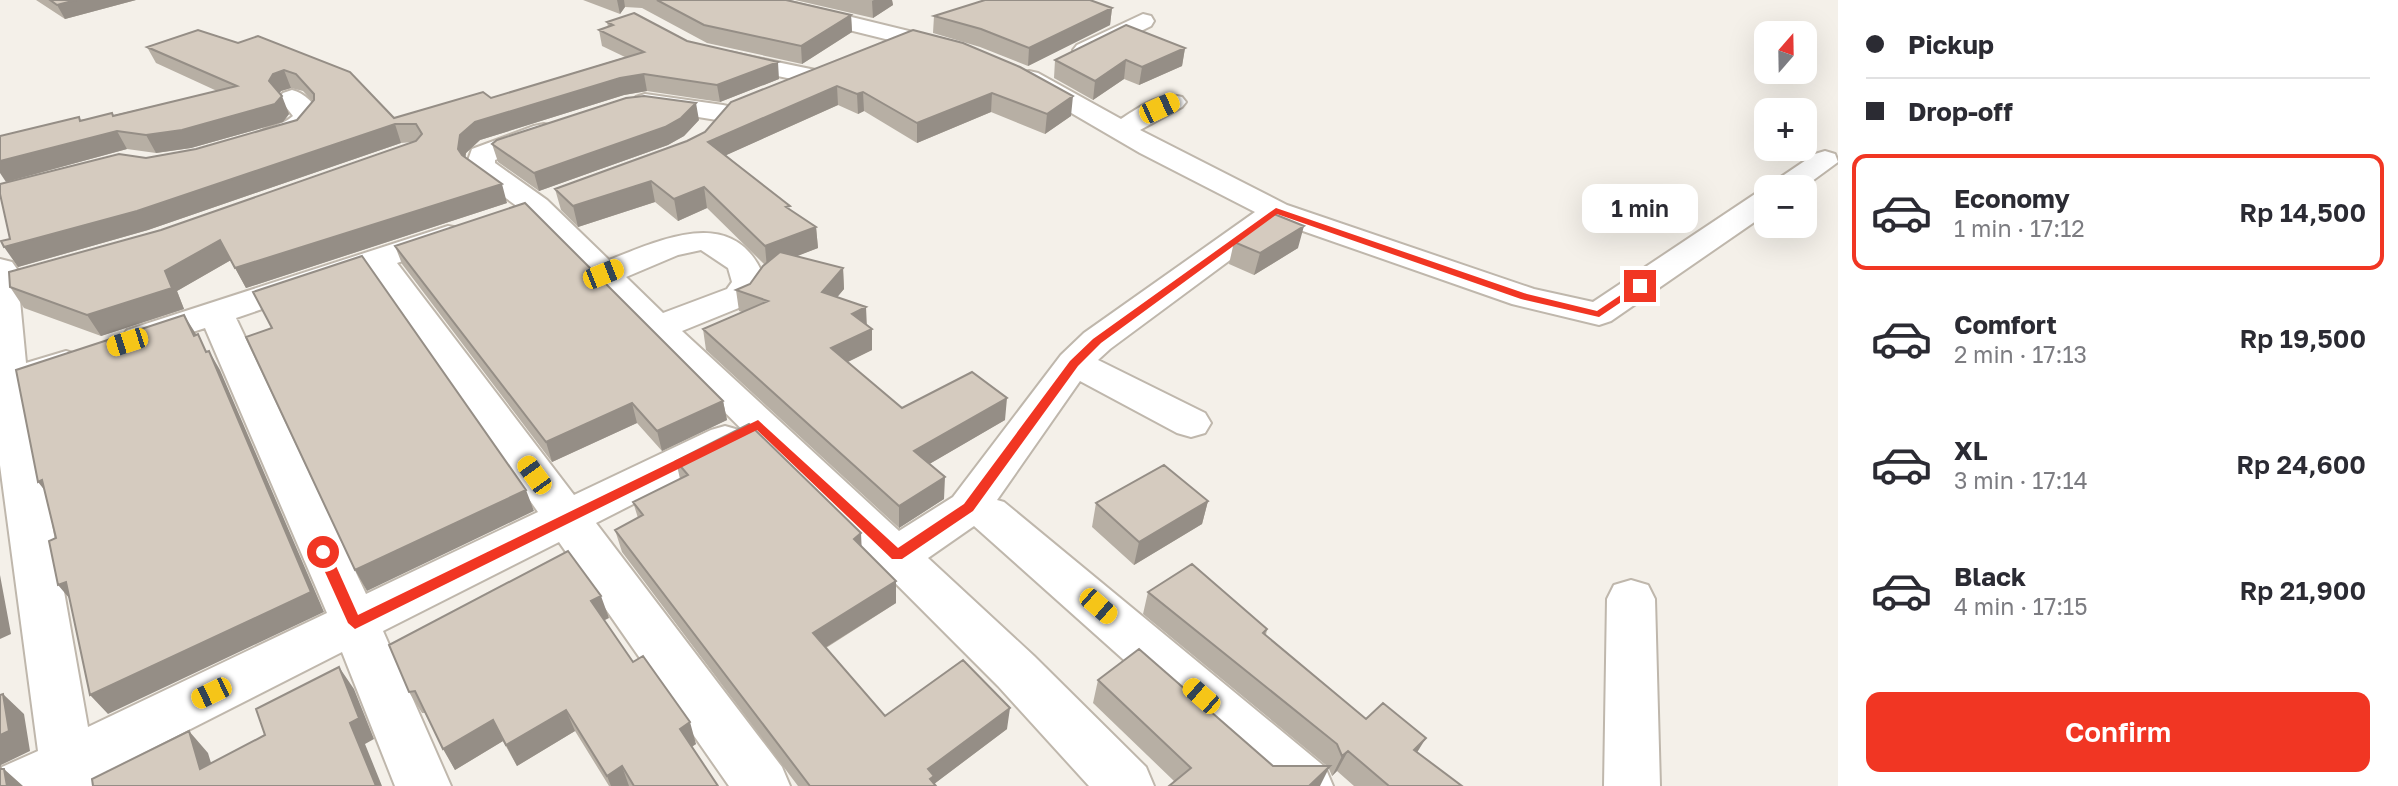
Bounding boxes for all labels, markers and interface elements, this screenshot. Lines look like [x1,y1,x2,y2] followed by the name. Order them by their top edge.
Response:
[1754,21,1816,84] north arrow
[1754,21,1817,238] map controls
[1908,29,1994,60] text: Pickup
[1136,90,1183,126] car
[1908,96,2013,127] text: Drop-off
[1754,98,1817,161] button: +
[1754,175,1817,238] button: −
[1870,181,1933,244] icon: car
[1954,183,2070,214] text: Economy
[1582,184,1698,233] callout: 1 min
[1611,194,1669,222] text: 1 min
[2239,197,2366,228] text: Rp 14,500
[1954,214,2085,242] text: 1 min · 17:12
[580,256,627,292] car
[1624,270,1656,302] route end
[1870,307,1933,370] icon: car
[1954,309,2057,340] text: Comfort
[2239,323,2366,354] text: Rp 19,500
[104,326,151,358] car
[1954,340,2087,368] text: 2 min · 17:13
[1870,433,1933,496] icon: car
[1954,435,1988,466] text: XL
[2236,449,2366,480] text: Rp 24,600
[514,452,555,498] car
[1954,466,2088,494] text: 3 min · 17:14
[307,536,339,568] route start
[1870,559,1933,622] icon: car
[1954,561,2026,592] text: Black
[2239,575,2366,606] text: Rp 21,900
[1076,584,1121,628] car
[1954,592,2088,620] text: 4 min · 17:15
[188,674,235,712] car
[1179,674,1224,718] car
[1866,692,2370,772] button: Confirm

